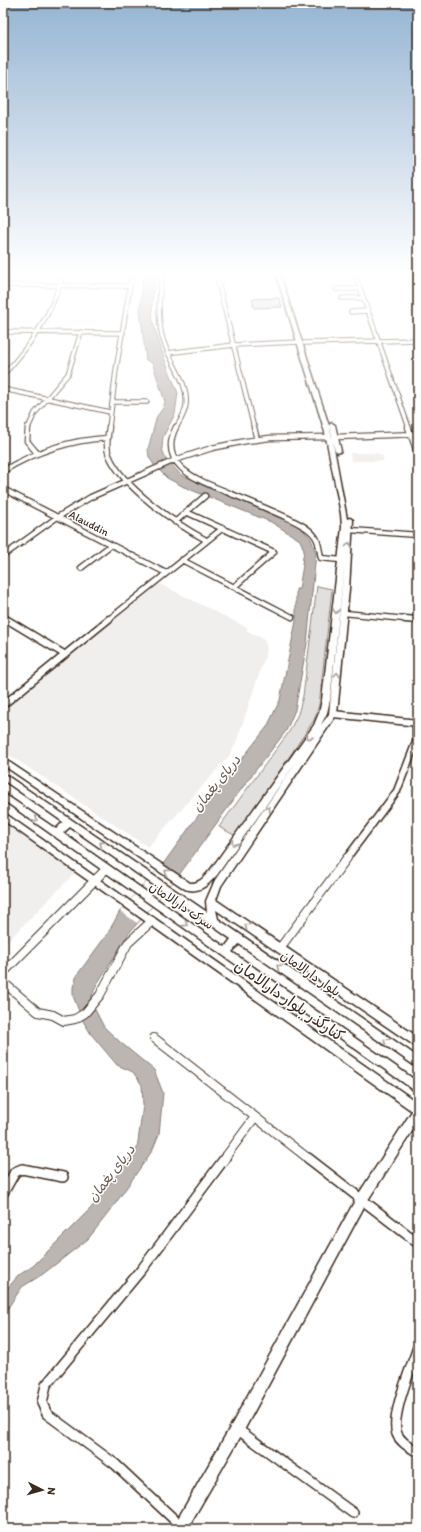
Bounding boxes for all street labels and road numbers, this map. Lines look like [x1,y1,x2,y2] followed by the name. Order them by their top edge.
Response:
[67,508,111,539] street label: Alauddin
[147,878,217,932] street label: سرک دارالامان
[277,947,343,1000] street label: بلوار دارالامان
[231,955,348,1046] street label: کنارگذر بلوار دارالامان

